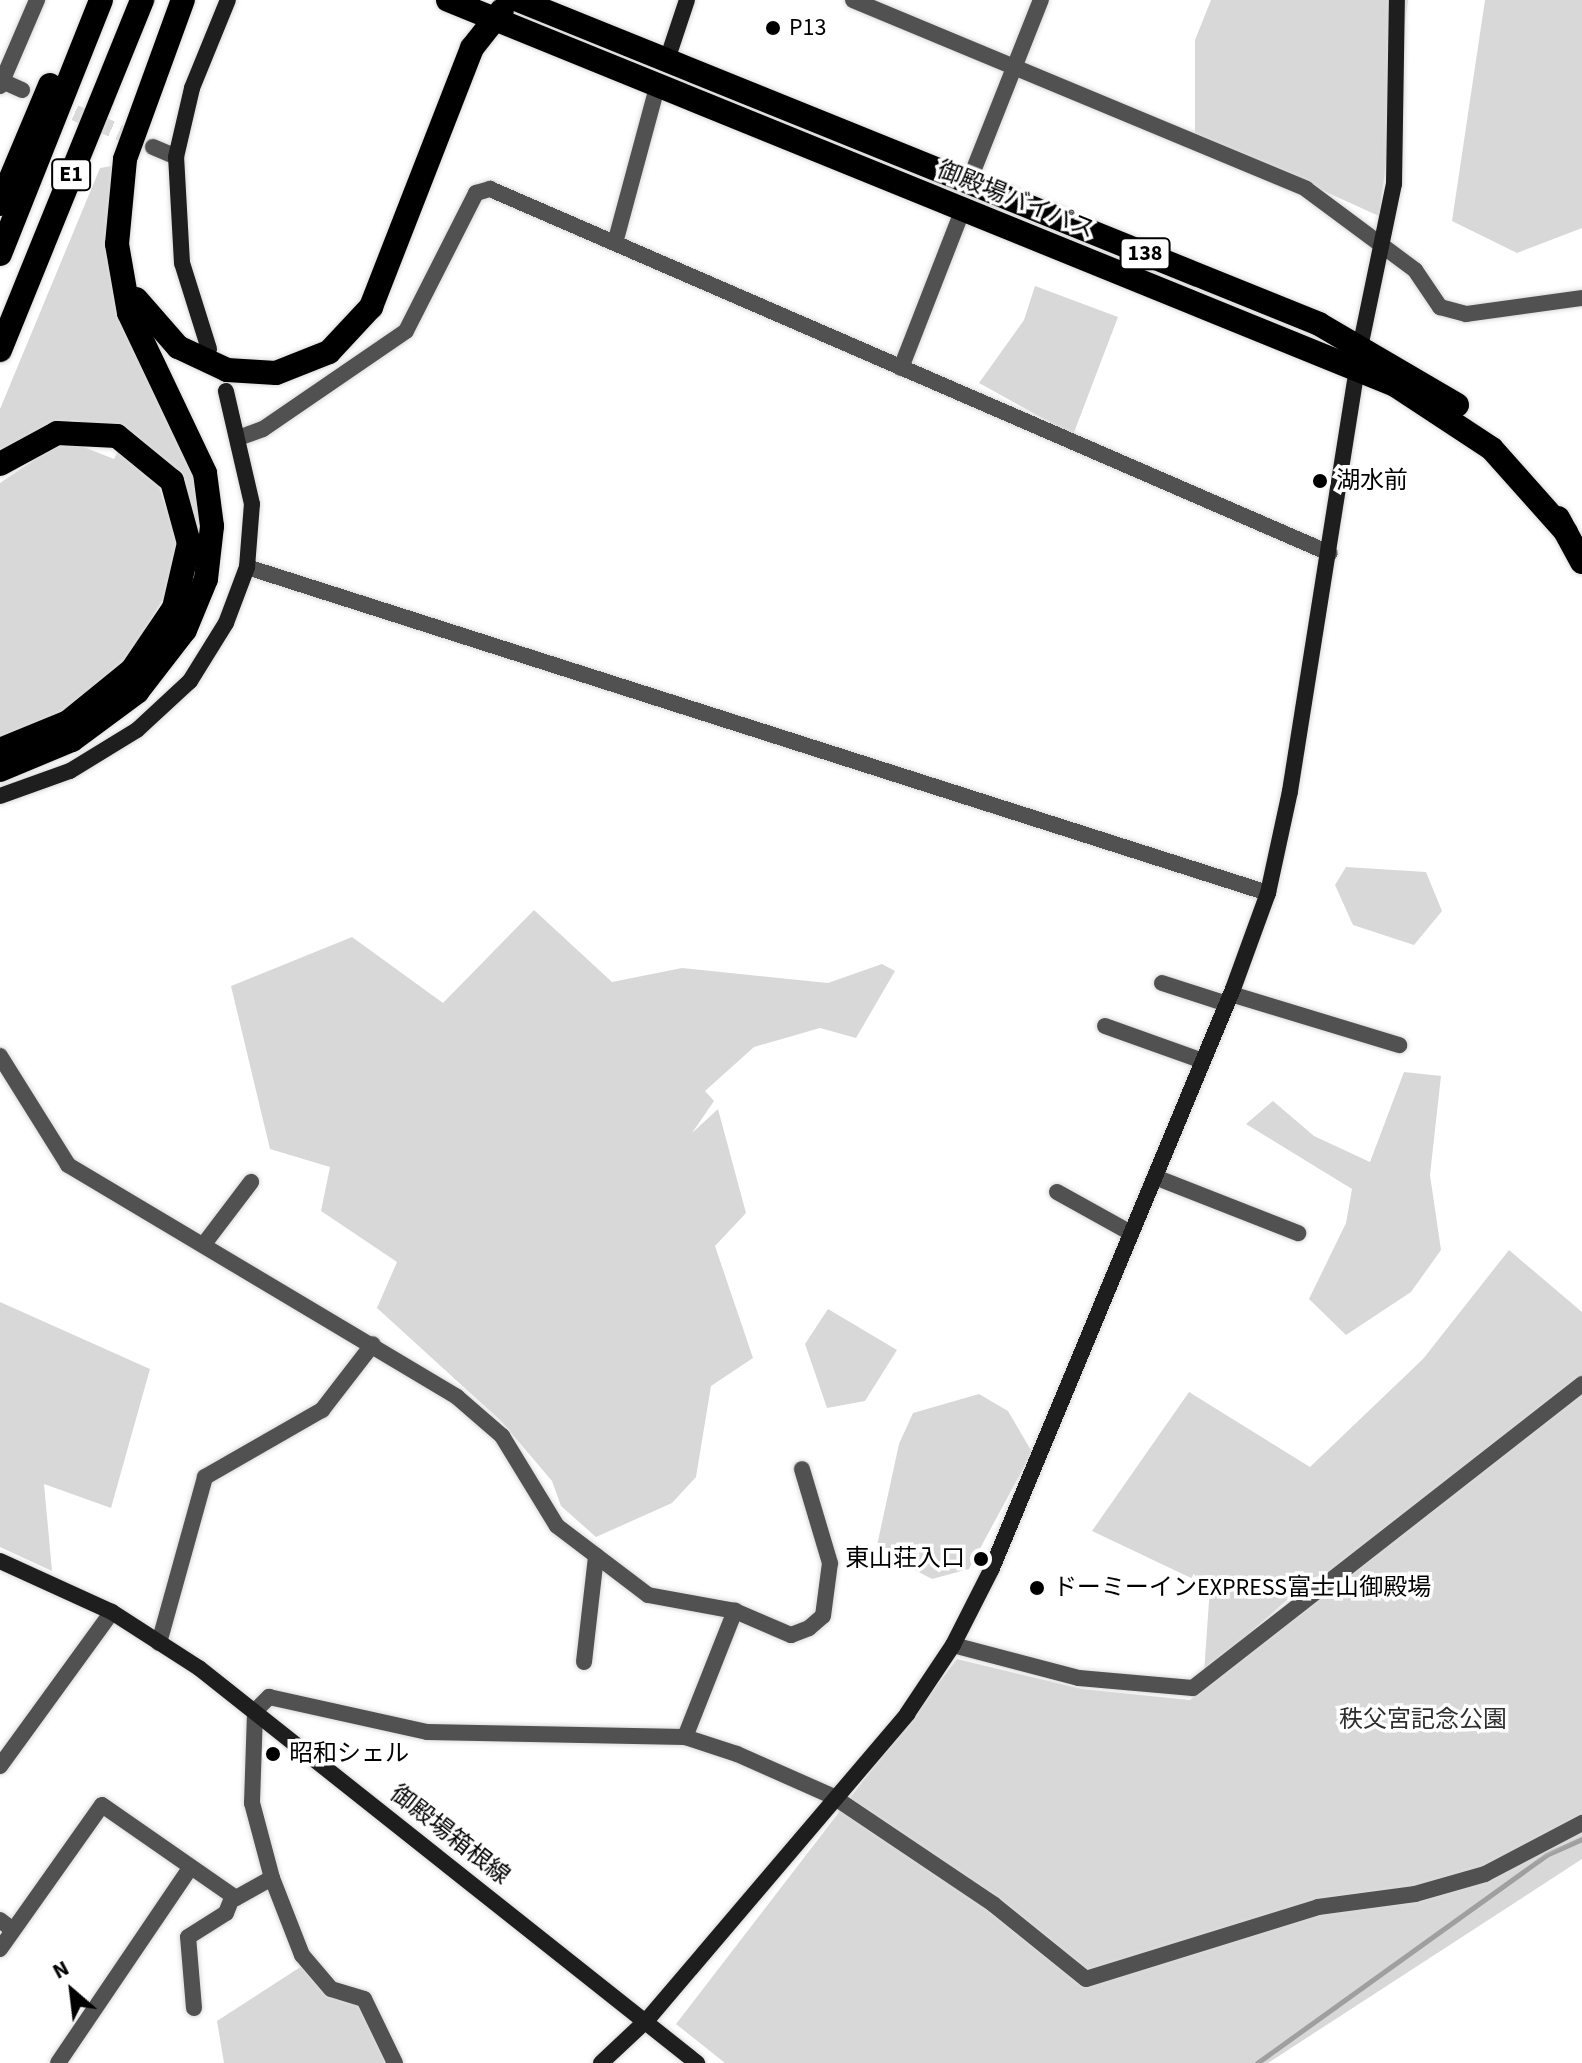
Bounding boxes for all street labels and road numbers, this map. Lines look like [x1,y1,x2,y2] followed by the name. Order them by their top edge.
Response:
[933,155,1099,245] street label: 御殿場バイパス
[51,157,91,193] road number: E1
[1119,236,1171,272] road number: 138
[384,1779,516,1891] street label: 御殿場箱根線

